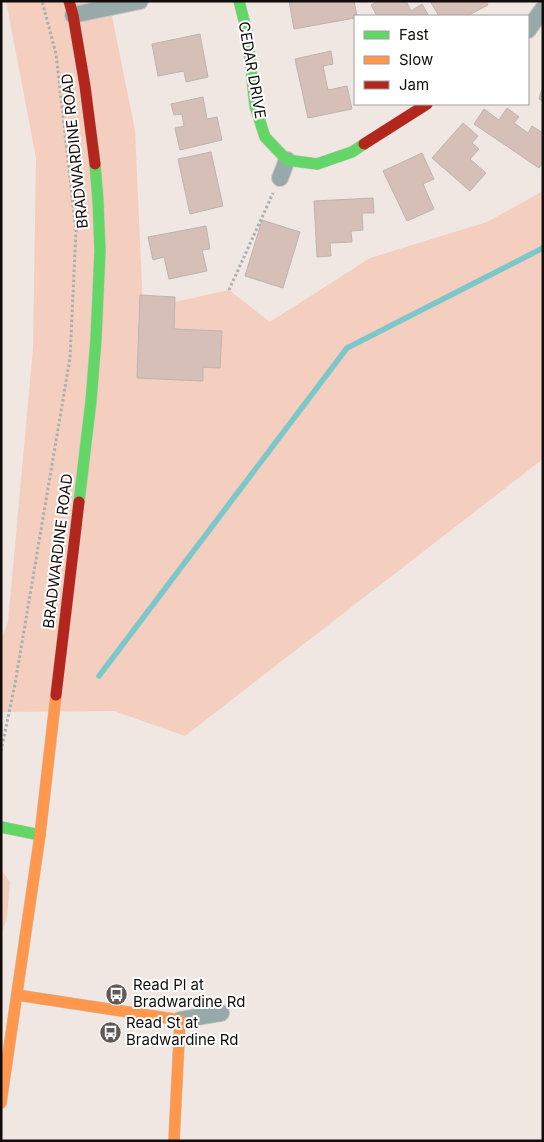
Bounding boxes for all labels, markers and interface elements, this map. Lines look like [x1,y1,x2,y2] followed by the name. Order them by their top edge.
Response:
[354,15,529,105] legend
[235,20,270,120] street label: CEDAR DRIVE
[399,25,429,44] text: Fast
[399,50,433,69] text: Slow
[57,73,92,229] street label: BRADWARDINE ROAD
[399,75,429,94] text: Jam
[39,472,76,629] street label: BRADWARDINE ROAD
[133,975,245,1011] place label: Read Pl at Bradwardine Rd
[105,982,129,1006] bus stop icon: Read Pl at Bradwardine Rd
[126,1013,238,1049] place label: Read St at Bradwardine Rd
[98,1020,122,1044] bus stop icon: Read St at Bradwardine Rd

